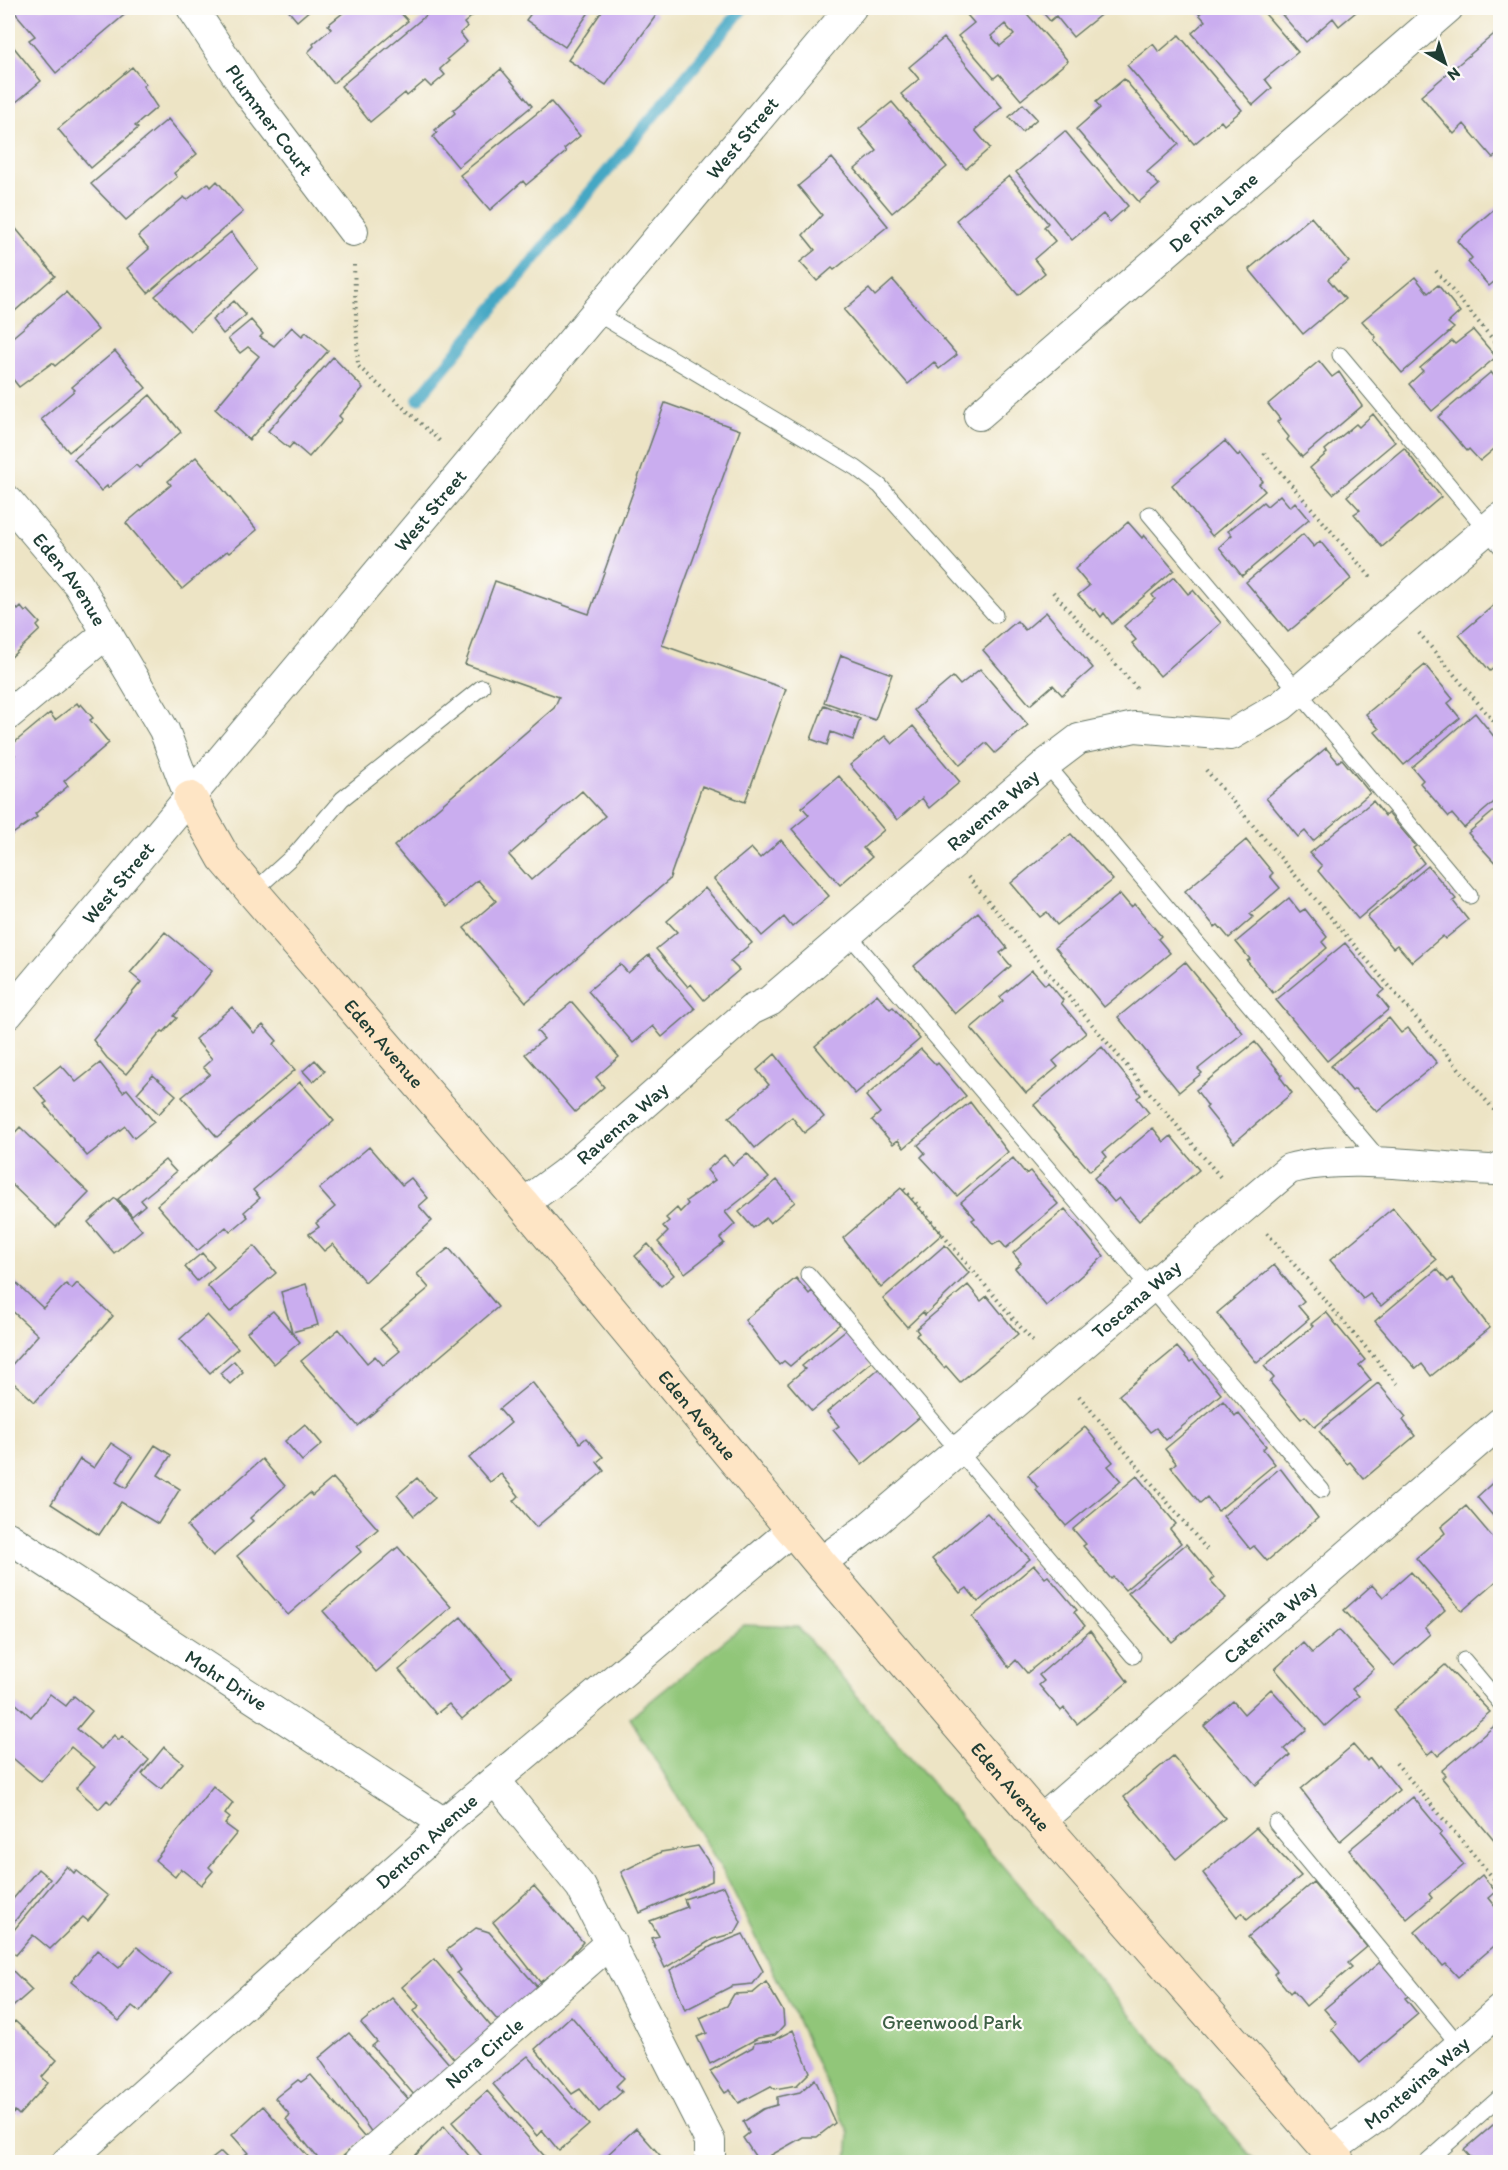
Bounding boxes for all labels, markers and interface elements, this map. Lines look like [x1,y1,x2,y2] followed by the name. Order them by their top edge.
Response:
[1415,33,1475,93] north arrow
[221,60,318,180] street label: Plummer Court
[1444,63,1464,85] text: N
[701,91,784,184] street label: West Street
[1163,166,1263,257] street label: De Pina Lane
[389,464,472,557] street label: West Street
[28,528,112,630] street label: Eden Avenue
[942,763,1044,856] street label: Ravenna Way
[76,836,160,929] street label: West Street
[339,994,429,1093] street label: Eden Avenue
[571,1076,673,1170] street label: Ravenna Way
[1087,1254,1186,1344] street label: Toscana Way
[653,1365,742,1465] street label: Eden Avenue
[1218,1575,1322,1669] street label: Caterina Way
[181,1644,272,1716] street label: Mohr Drive
[966,1737,1056,1836] street label: Eden Avenue
[370,1788,482,1894] street label: Denton Avenue
[882,2010,1023,2034] park label: Greenwood Park
[440,2012,528,2093] street label: Nora Circle
[1359,2030,1474,2135] street label: Montevina Way

